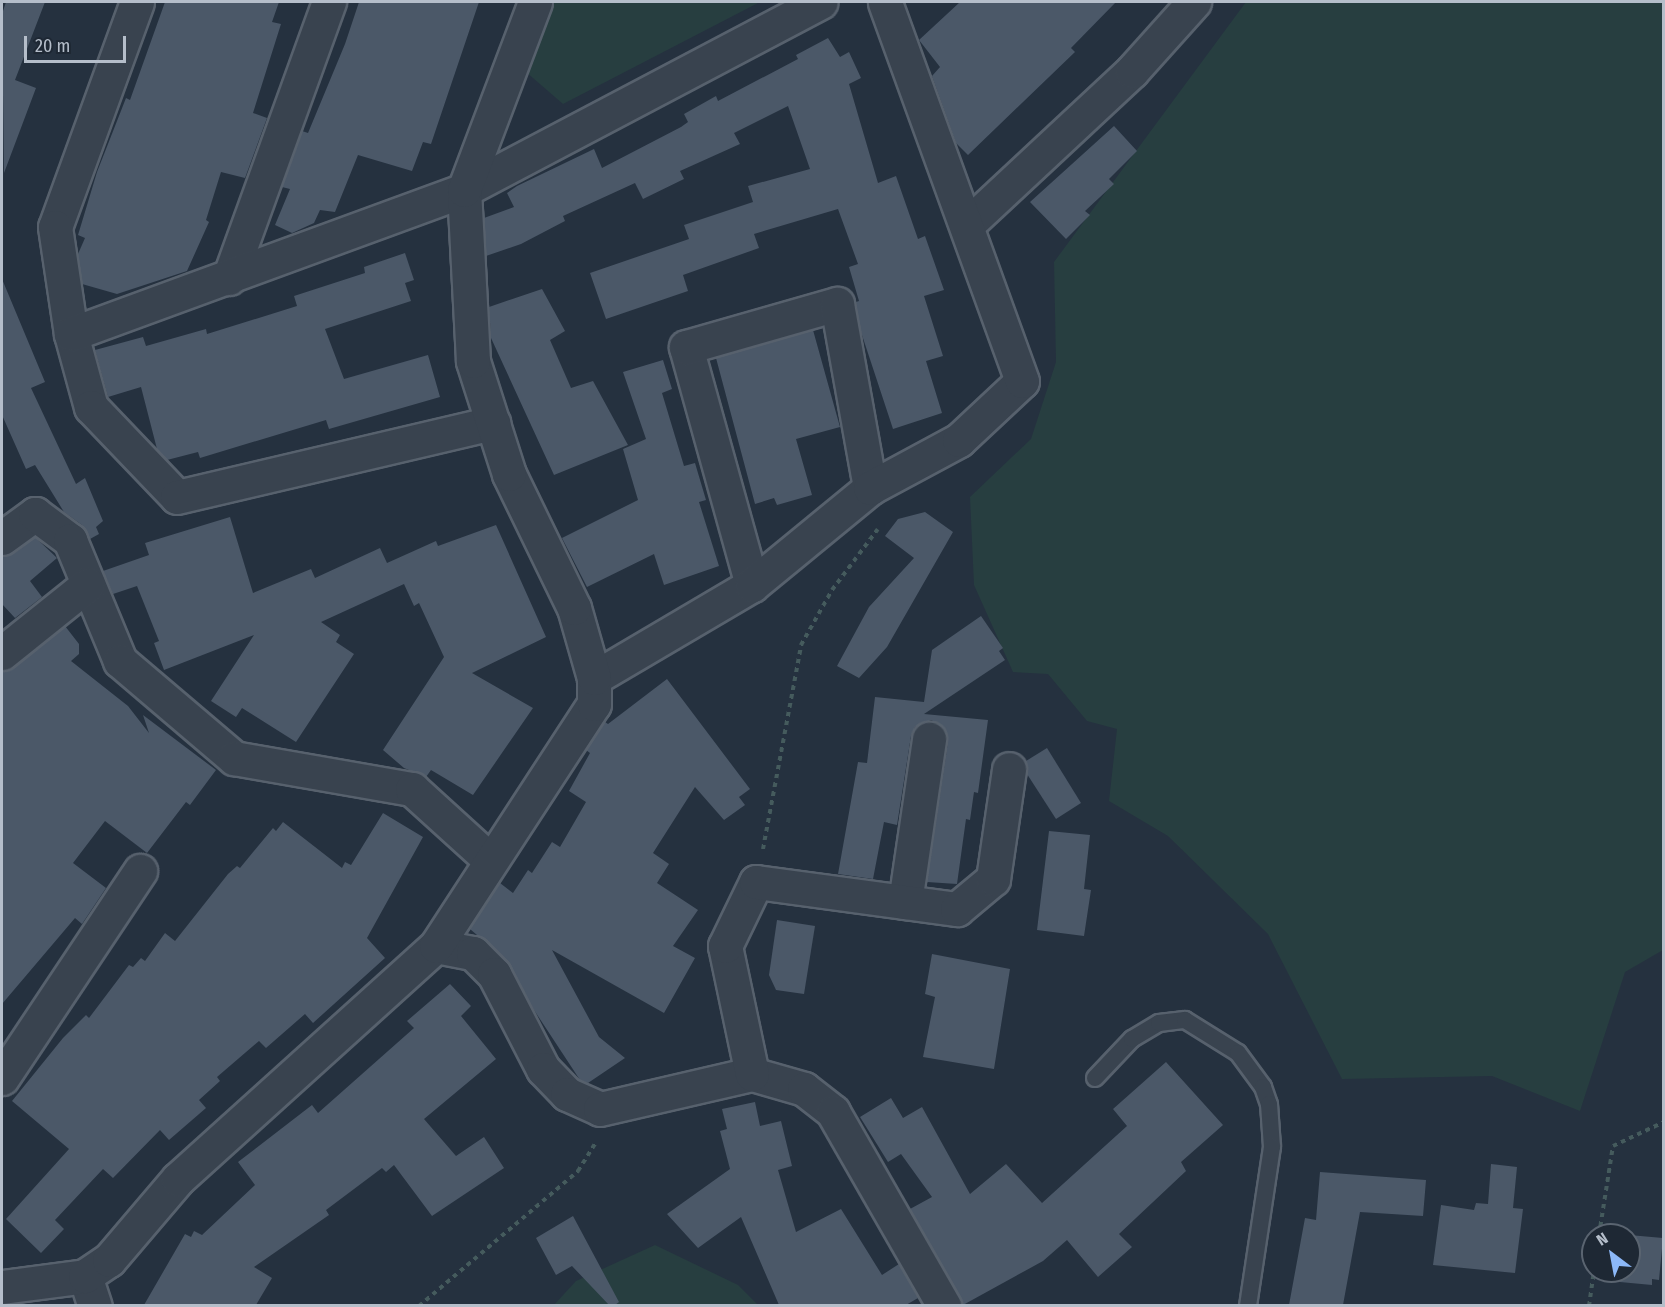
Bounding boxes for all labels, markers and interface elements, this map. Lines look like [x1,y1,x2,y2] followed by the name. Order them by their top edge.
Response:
[27,24,129,62] scale bar
[35,35,70,57] text: 20 m
[1581,1223,1641,1283] north arrow
[1593,1228,1611,1250] text: N

